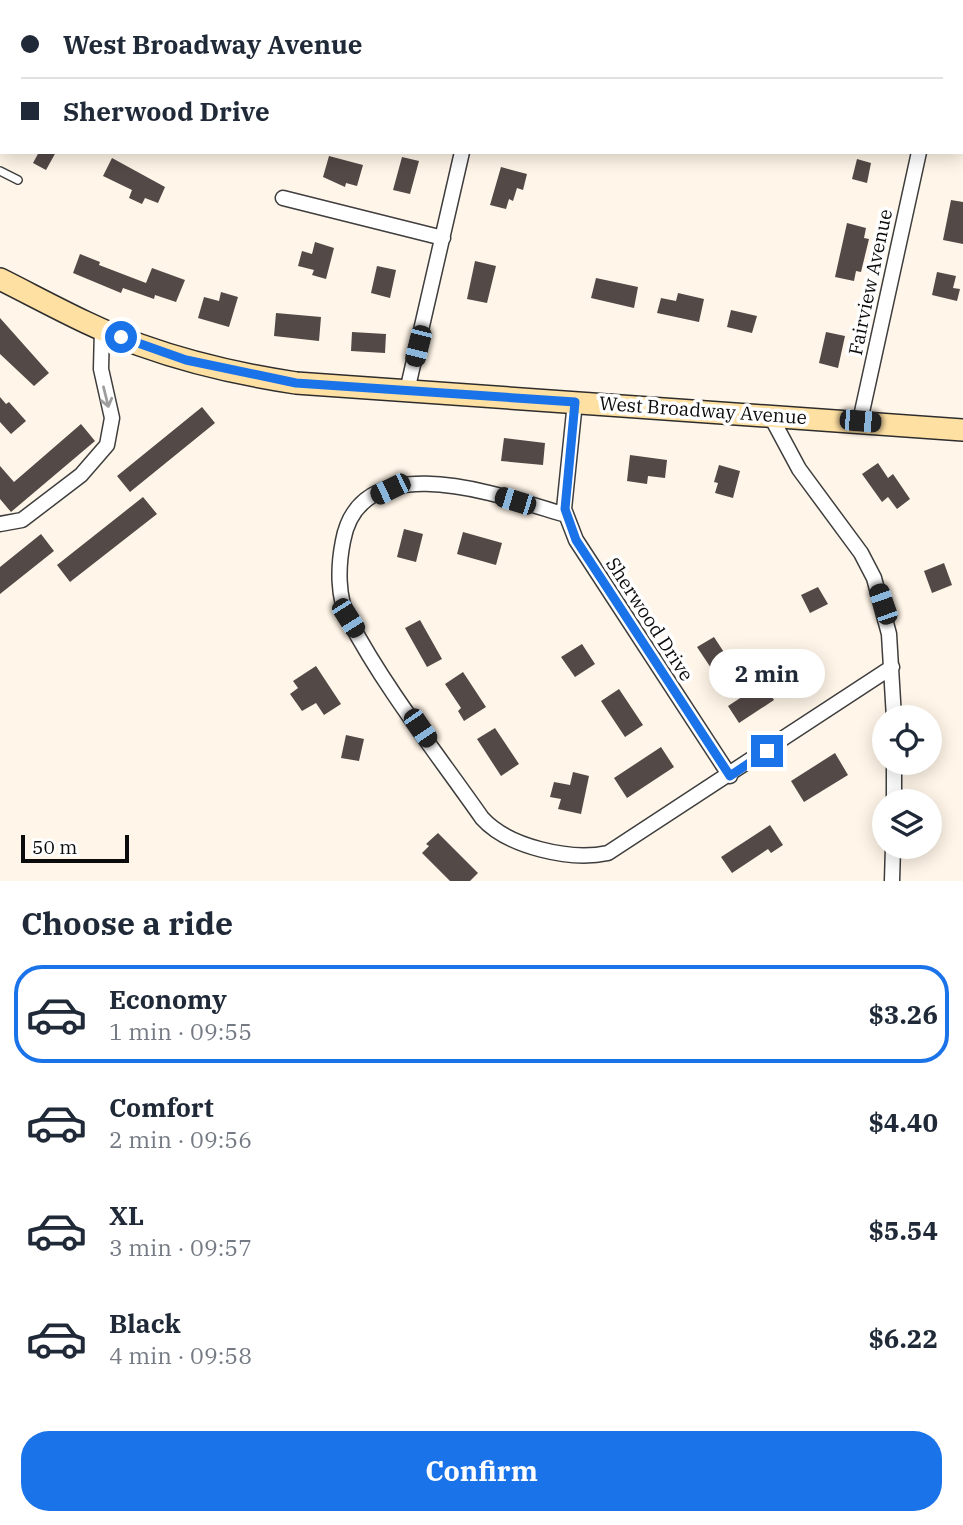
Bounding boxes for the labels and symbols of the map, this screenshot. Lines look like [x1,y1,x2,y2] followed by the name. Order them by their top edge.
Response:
[843,207,897,357] street label: Fairview Avenue
[105,321,137,353] route start
[403,323,434,369] car
[100,385,113,408] one-way arrow
[598,391,808,429] street label: West Broadway Avenue
[839,409,882,433] car
[367,470,414,508] car
[492,485,539,517] car
[601,553,699,685] street label: Sherwood Drive
[867,581,900,627] car
[328,595,369,641] car
[709,650,825,698] callout: 2 min
[400,705,441,751] car
[751,735,783,767] route end
[21,832,130,864] scale bar

